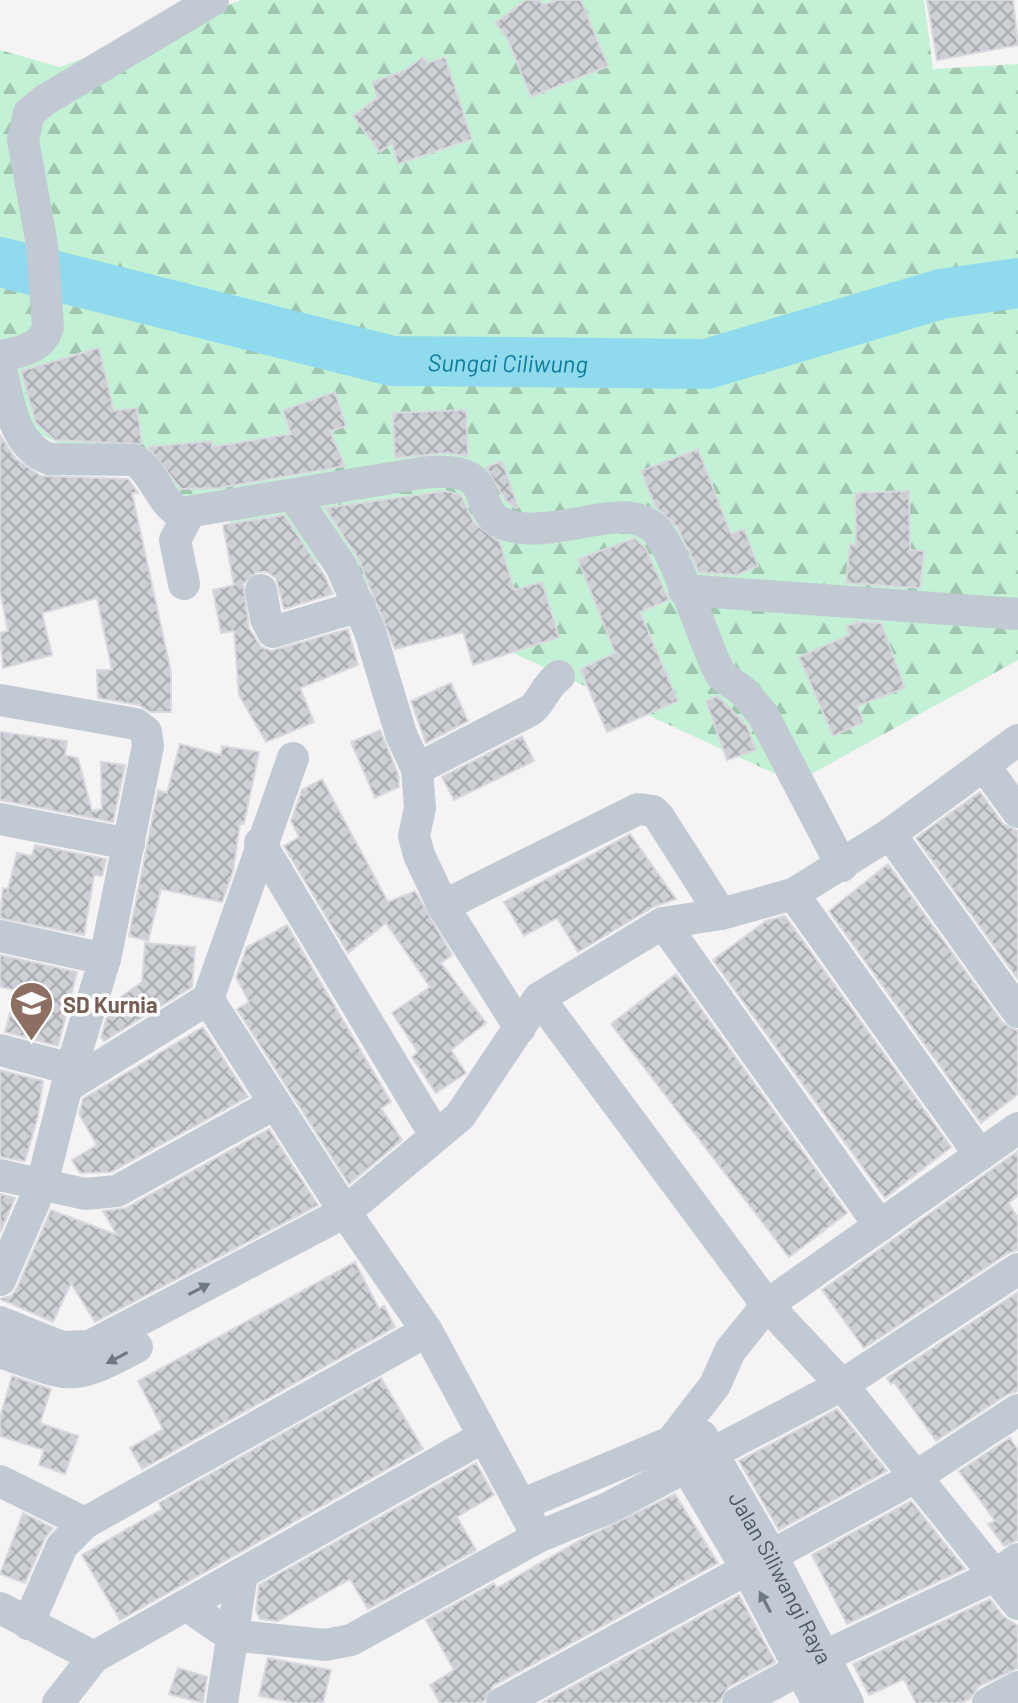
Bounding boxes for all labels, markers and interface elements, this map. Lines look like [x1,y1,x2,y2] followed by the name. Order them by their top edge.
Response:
[427,347,588,377] water label: Sungai Ciliwung
[8,980,56,1043] school or university icon: SD Kurnia
[63,991,158,1017] place label: SD Kurnia
[188,1283,210,1297] one-way arrow
[105,1351,128,1364] one-way arrow
[724,1486,838,1668] street label: Jalan Siliwangi Raya
[758,1590,771,1613] one-way arrow

